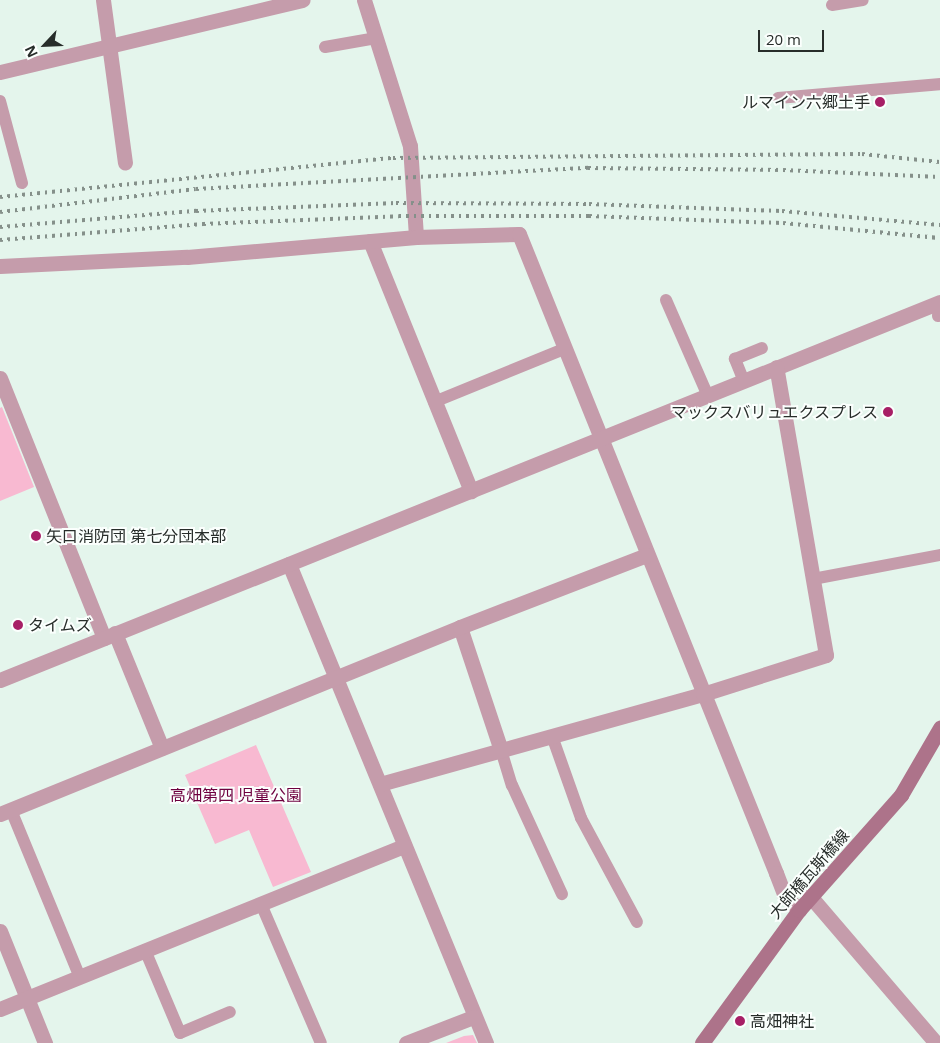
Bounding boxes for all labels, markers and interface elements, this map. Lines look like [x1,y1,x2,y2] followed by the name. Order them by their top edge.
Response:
[20,20,70,70] north arrow
[760,20,826,52] scale bar
[766,29,801,49] text: 20 m
[20,42,42,61] text: N
[742,92,870,112] place label: ルマイン六郷土手
[874,96,886,108] marker: ルマイン六郷土手
[670,402,878,422] place label: マックスバリュエクスプレス
[882,406,894,418] marker: マックスバリュエクスプレス
[46,526,226,546] place label: 矢口消防団 第七分団本部
[30,530,42,542] marker: 矢口消防団 第七分団本部
[28,615,92,635] place label: タイムズ
[12,619,24,631] marker: タイムズ
[170,785,302,805] park label: 高畑第四 児童公園
[765,825,853,923] street label: 大師橋瓦斯橋線
[750,1011,814,1031] place label: 高畑神社
[734,1015,746,1027] marker: 高畑神社

